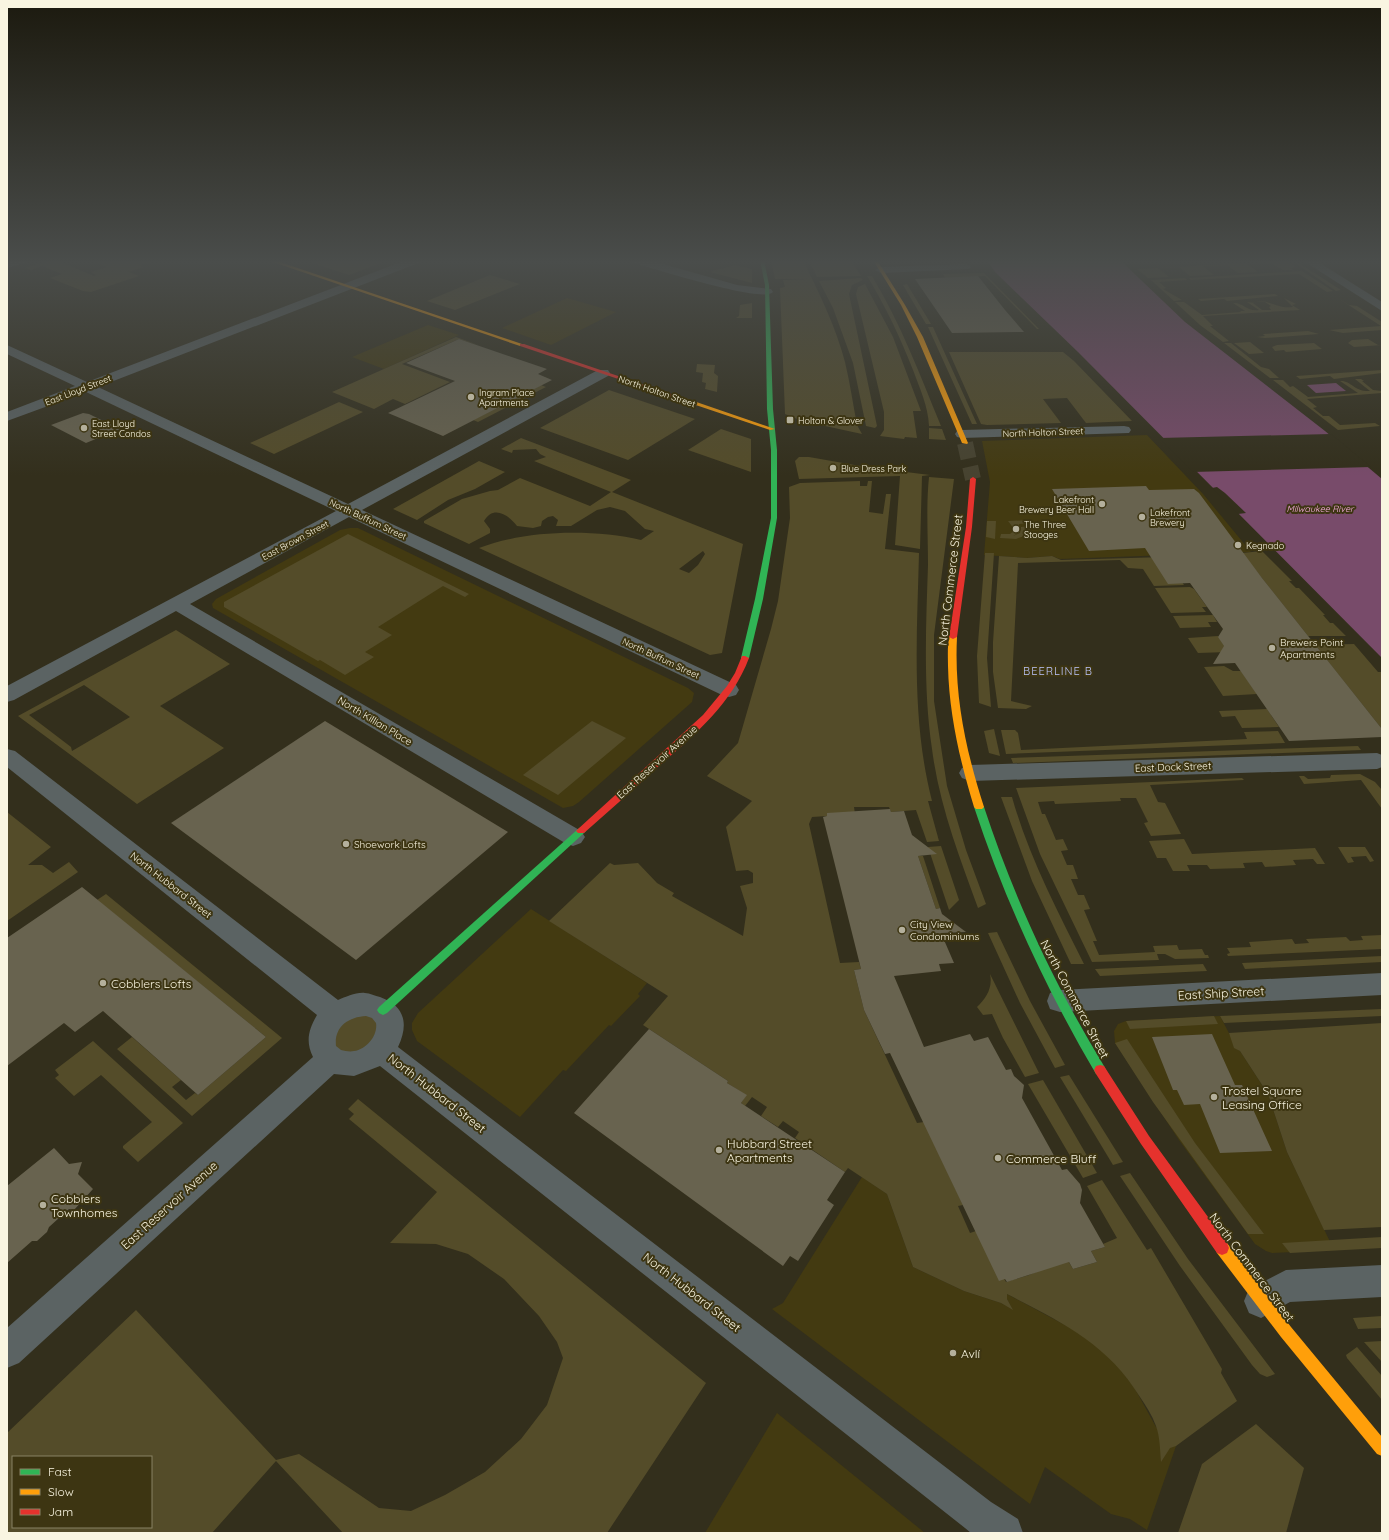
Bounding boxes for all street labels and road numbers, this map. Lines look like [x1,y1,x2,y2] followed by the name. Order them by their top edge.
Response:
[43,372,113,408] street label: East Lloyd Street
[617,373,697,409] street label: North Holton Street
[1002,425,1084,439] street label: North Holton Street
[328,496,408,542] street label: North Buffum Street
[935,514,965,646] street label: North Commerce Street
[260,518,330,562] street label: East Brown Street
[621,635,701,681] street label: North Buffum Street
[336,694,415,748] street label: North Killian Place
[614,722,700,802] street label: East Reservoir Avenue
[1135,759,1212,775] street label: East Dock Street
[128,849,215,921] street label: North Hubbard Street
[1037,937,1113,1061] street label: North Commerce Street
[1177,983,1265,1003] street label: East Ship Street
[385,1050,489,1136] street label: North Hubbard Street
[118,1158,220,1252] street label: East Reservoir Avenue
[1206,1210,1298,1324] street label: North Commerce Street
[640,1249,744,1335] street label: North Hubbard Street

